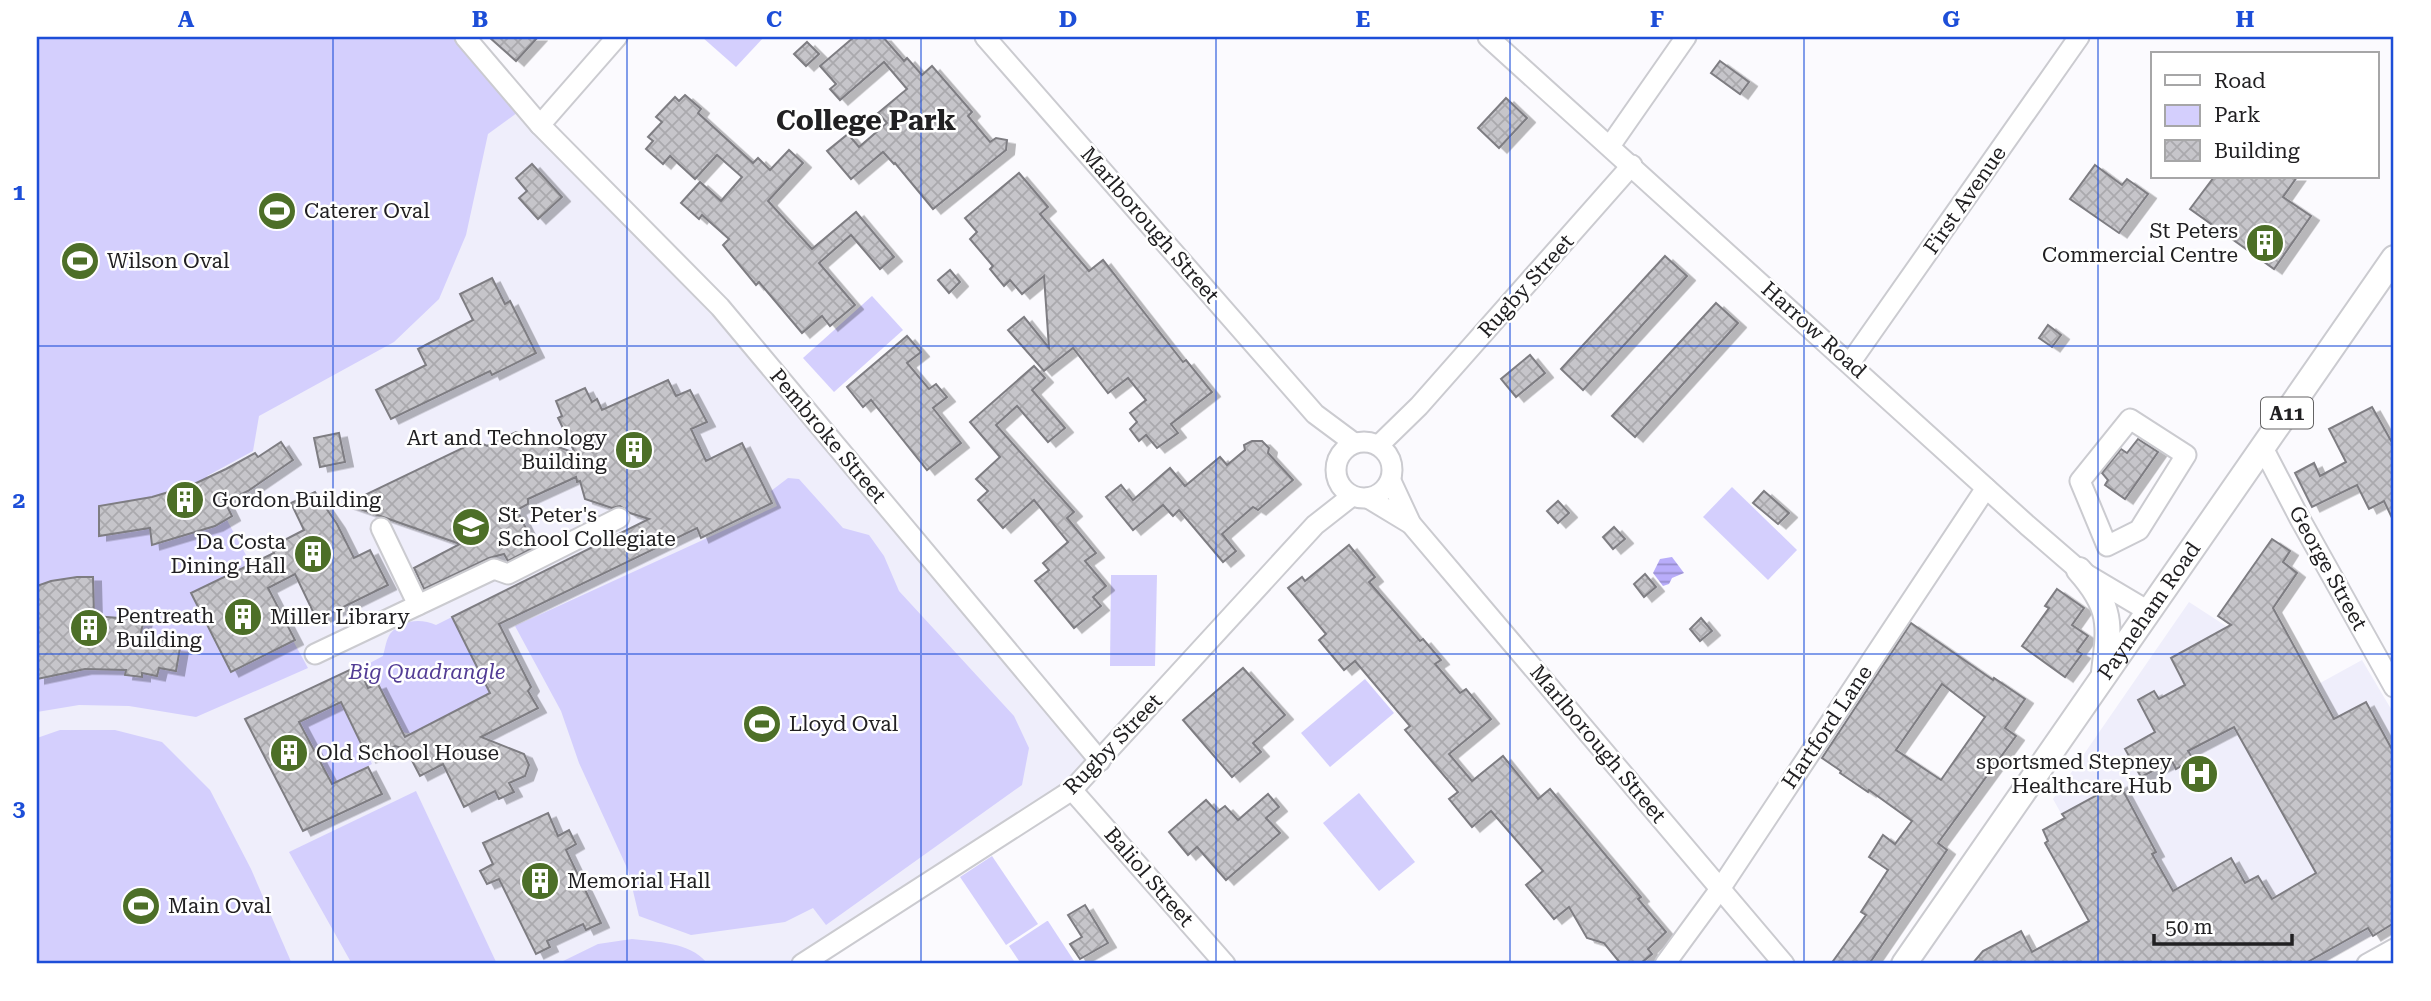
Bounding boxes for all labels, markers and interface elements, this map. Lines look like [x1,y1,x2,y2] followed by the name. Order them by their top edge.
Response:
[178,6,195,33] text: A
[472,6,488,33] text: B
[766,6,782,33] text: C
[1059,6,1077,33] text: D
[1356,6,1370,33] text: E
[1650,6,1664,33] text: F
[1942,6,1960,33] text: G
[2236,6,2255,33] text: H
[2151,52,2378,178] legend
[2214,69,2266,93] text: Road
[2214,103,2260,127] text: Park
[776,104,956,137] district label: College Park
[2214,139,2300,163] text: Building
[1919,141,2011,259] street label: First Avenue
[1076,142,1224,308] street label: Marlborough Street
[13,179,26,206] text: 1
[256,190,298,232] sports icon: Caterer Oval
[304,199,430,223] place label: Caterer Oval
[2042,219,2238,267] place label: St Peters Commercial Centre
[2244,222,2286,264] building icon: St Peters Commercial Centre
[1473,229,1579,342] street label: Rugby Street
[59,240,101,282] sports icon: Wilson Oval
[107,249,230,273] place label: Wilson Oval
[1757,277,1872,384] street label: Harrow Road
[765,364,891,508] street label: Pembroke Street
[2261,398,2313,428] road number: A11
[407,426,608,474] place label: Art and Technology Building
[613,429,655,471] building icon: Art and Technology Building
[164,479,206,521] building icon: Gordon Building
[13,487,25,514] text: 2
[212,488,381,512] place label: Gordon Building
[2284,502,2372,634] street label: George Street
[498,503,676,551] place label: St. Peter's School Collegiate
[450,506,492,548] school or university icon: St. Peter's School Collegiate
[170,530,287,578] place label: Da Costa Dining Hall
[292,533,334,575] building icon: Da Costa Dining Hall
[2093,537,2206,684] street label: Payneham Road
[222,596,264,638] building icon: Miller Library
[116,604,215,652] place label: Pentreath Building
[270,605,410,629] place label: Miller Library
[68,607,110,649] building icon: Pentreath Building
[348,660,505,684] park label: Big Quadrangle
[1525,660,1671,828] street label: Marlborough Street
[1777,661,1877,793] street label: Hartford Lane
[1059,689,1167,799] street label: Rugby Street
[741,703,783,745] sports icon: Lloyd Oval
[789,712,899,736] place label: Lloyd Oval
[268,732,310,774] building icon: Old School House
[316,741,499,765] place label: Old School House
[1976,750,2173,798] place label: sportsmed Stepney Healthcare Hub
[2178,753,2220,795] hospital icon: sportsmed Stepney Healthcare Hub
[13,795,26,822] text: 3
[1099,823,1199,932] street label: Baliol Street
[519,860,561,902] building icon: Memorial Hall
[567,869,711,893] place label: Memorial Hall
[120,885,162,927] sports icon: Main Oval
[168,894,272,918] place label: Main Oval
[2154,903,2293,947] scale bar
[2165,915,2213,939] text: 50 m

